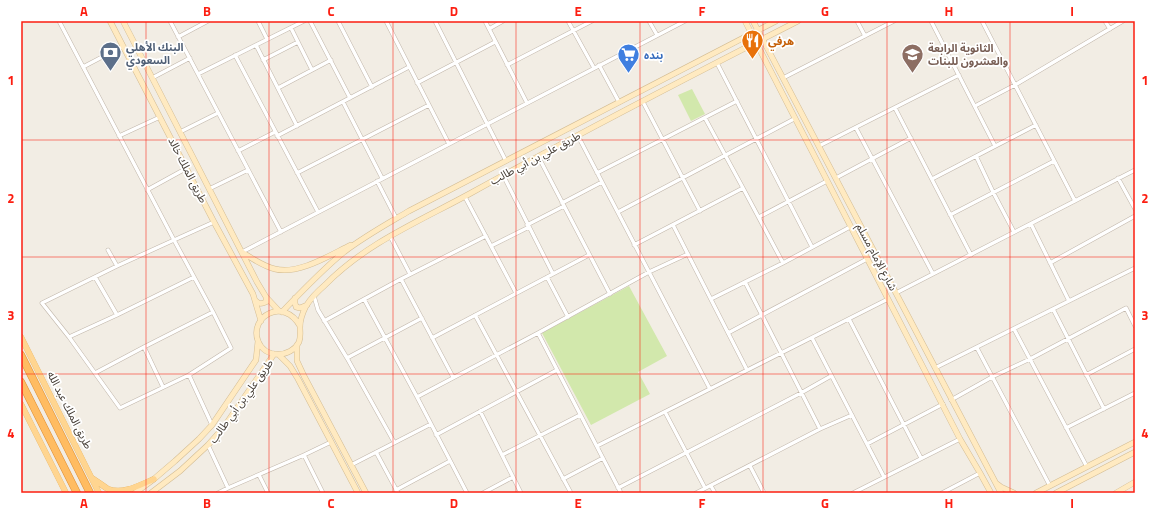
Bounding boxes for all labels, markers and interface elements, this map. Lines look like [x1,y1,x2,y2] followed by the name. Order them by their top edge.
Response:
[80,1,88,21] text: A
[203,1,211,21] text: B
[327,1,335,21] text: C
[450,1,458,21] text: D
[574,1,582,21] text: E
[699,1,706,21] text: F
[821,1,829,21] text: G
[945,1,953,21] text: H
[1070,1,1074,21] text: I
[739,28,765,61] restaurant icon: هرفي
[768,33,794,51] place label: هرفي
[126,39,183,70] place label: البنك الأهلي السعودي
[98,40,124,73] bank icon: البنك الأهلي السعودي
[928,40,1008,69] place label: الثانوية الرابعة والعشرون للبنات
[899,41,925,74] school or university icon: الثانوية الرابعة والعشرون للبنات
[615,42,641,75] supermarket icon: بنده
[644,47,663,63] place label: بنده
[7,70,15,90] text: 1
[1141,70,1149,90] text: 1
[487,127,584,190] street label: طريق علي بن أبي طالب
[164,134,212,206] street label: طريق الملك خالد
[7,188,15,208] text: 2
[1141,188,1149,208] text: 2
[852,220,902,294] street label: شارع الإمام مسلم
[7,305,15,325] text: 3
[1141,305,1149,325] text: 3
[205,356,278,447] street label: طريق علي بن أبي طالب
[43,368,97,452] street label: طريق الملك عبد الله
[7,423,15,443] text: 4
[1141,423,1149,443] text: 4
[80,493,88,513] text: A
[203,493,211,513] text: B
[327,493,335,513] text: C
[450,493,458,513] text: D
[574,493,582,513] text: E
[699,493,706,513] text: F
[821,493,829,513] text: G
[945,493,953,513] text: H
[1070,493,1074,513] text: I

